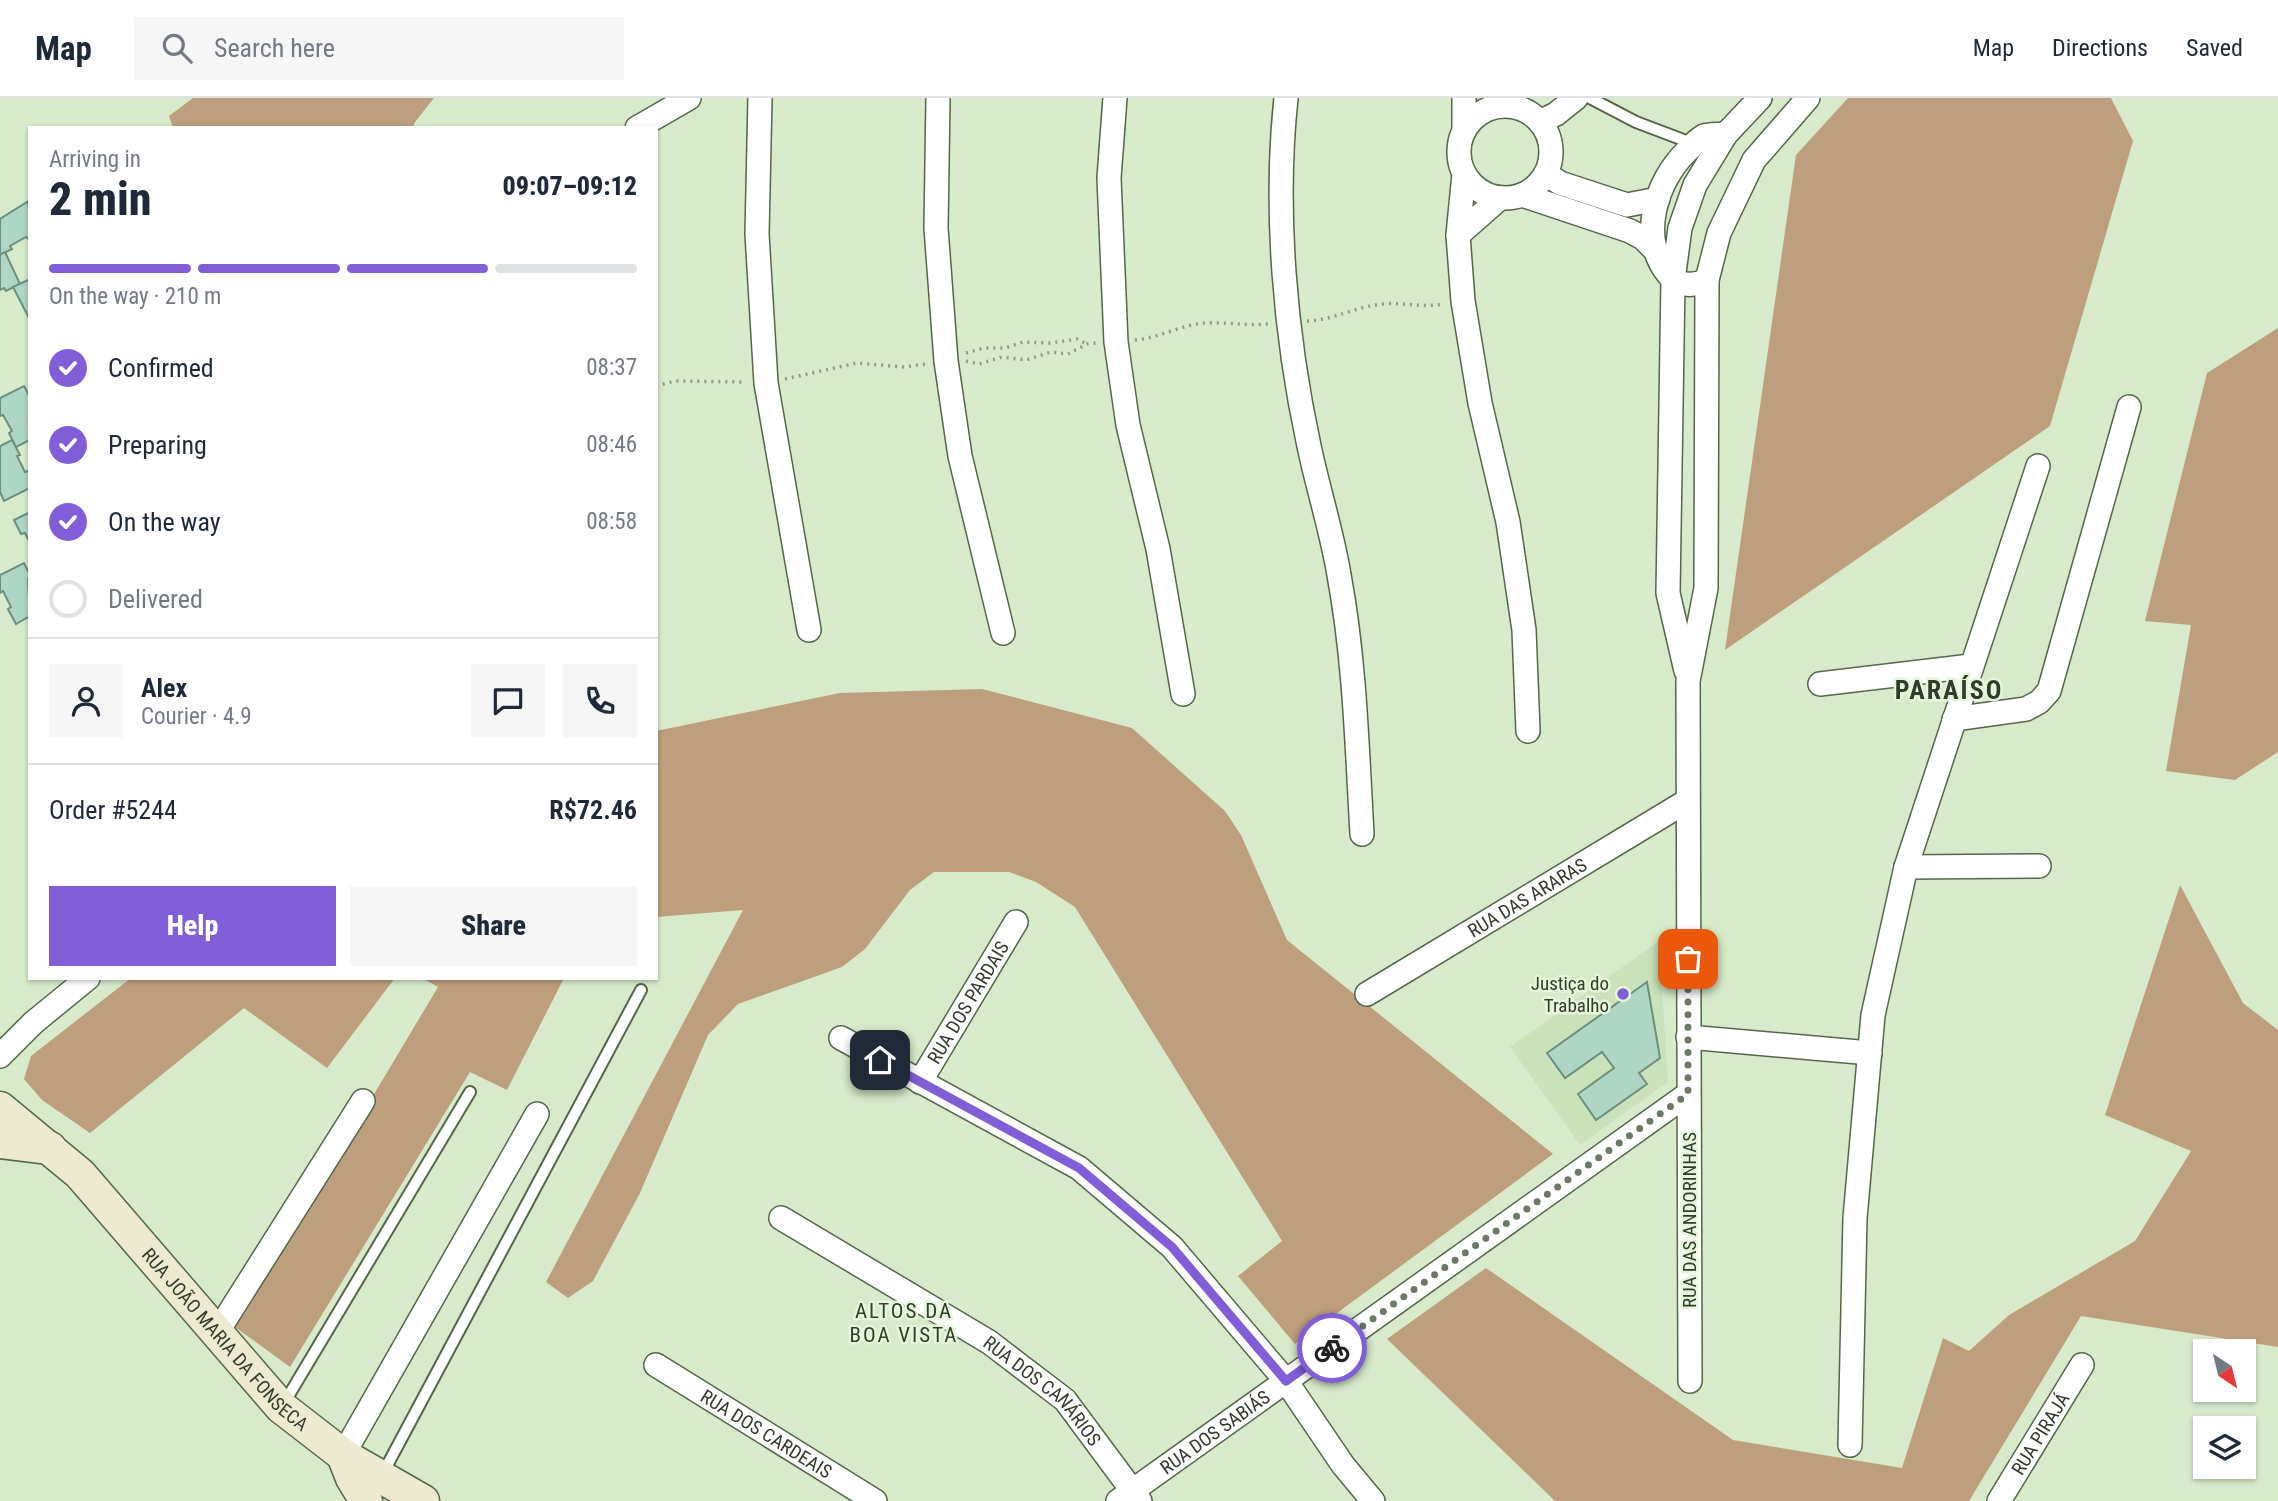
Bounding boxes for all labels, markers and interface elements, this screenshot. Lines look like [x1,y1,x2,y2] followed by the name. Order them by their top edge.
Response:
[134,17,624,80] search box
[35,29,92,68] text: Map
[158,29,196,67] icon: search
[214,33,335,63] text: Search here
[1973,34,2014,62] text: Map
[2052,34,2148,62] text: Directions
[2186,34,2243,62] text: Saved
[49,146,141,173] text: Arriving in
[503,171,637,201] text: 09:07–09:12
[49,172,152,226] text: 2 min
[49,283,221,310] text: On the way · 210 m
[49,349,87,387] icon: check
[108,353,214,383] text: Confirmed
[586,354,637,381] text: 08:37
[49,426,87,464] icon: check
[108,430,207,460] text: Preparing
[586,431,637,458] text: 08:46
[49,503,87,541] icon: check
[108,507,221,537] text: On the way
[586,508,637,535] text: 08:58
[108,584,203,614] text: Delivered
[49,664,123,738] button: person
[471,664,545,738] button: chat
[563,664,637,738] button: phone
[141,673,187,703] text: Alex
[1895,675,2003,705] district label: PARAÍSO
[141,703,252,730] text: Courier · 4.9
[49,795,177,825] text: Order #5244
[549,795,637,825] text: R$72.46
[1464,853,1591,942] street label: RUA DAS ARARAS
[49,886,336,966] button: Help
[350,886,637,966] button: Share
[1658,929,1718,989] pin
[922,937,1014,1068] street label: RUA DOS PARDAIS
[1669,940,1707,978] icon: bag
[1531,972,1609,1017] place label: Justiça do Trabalho
[1615,986,1631,1002] marker: Justiça do Trabalho
[850,1030,910,1090] pin
[861,1041,899,1079] icon: home
[1678,1132,1701,1308] street label: RUA DAS ANDORINHAS
[137,1243,313,1436] street label: RUA JOÃO MARIA DA FONSECA
[850,1299,958,1347] district label: ALTOS DA BOA VISTA
[1297,1313,1367,1383] courier
[1313,1329,1351,1367] icon: bike
[979,1331,1106,1450] street label: RUA DOS CANÁRIOS
[2193,1339,2256,1402] north arrow
[2193,1339,2256,1479] map controls
[697,1384,836,1483] street label: RUA DOS CARDEAIS
[1156,1385,1274,1479] street label: RUA DOS SABIÁS
[2006,1388,2074,1479] street label: RUA PIRAJÁ
[2193,1416,2256,1479] button: layers

